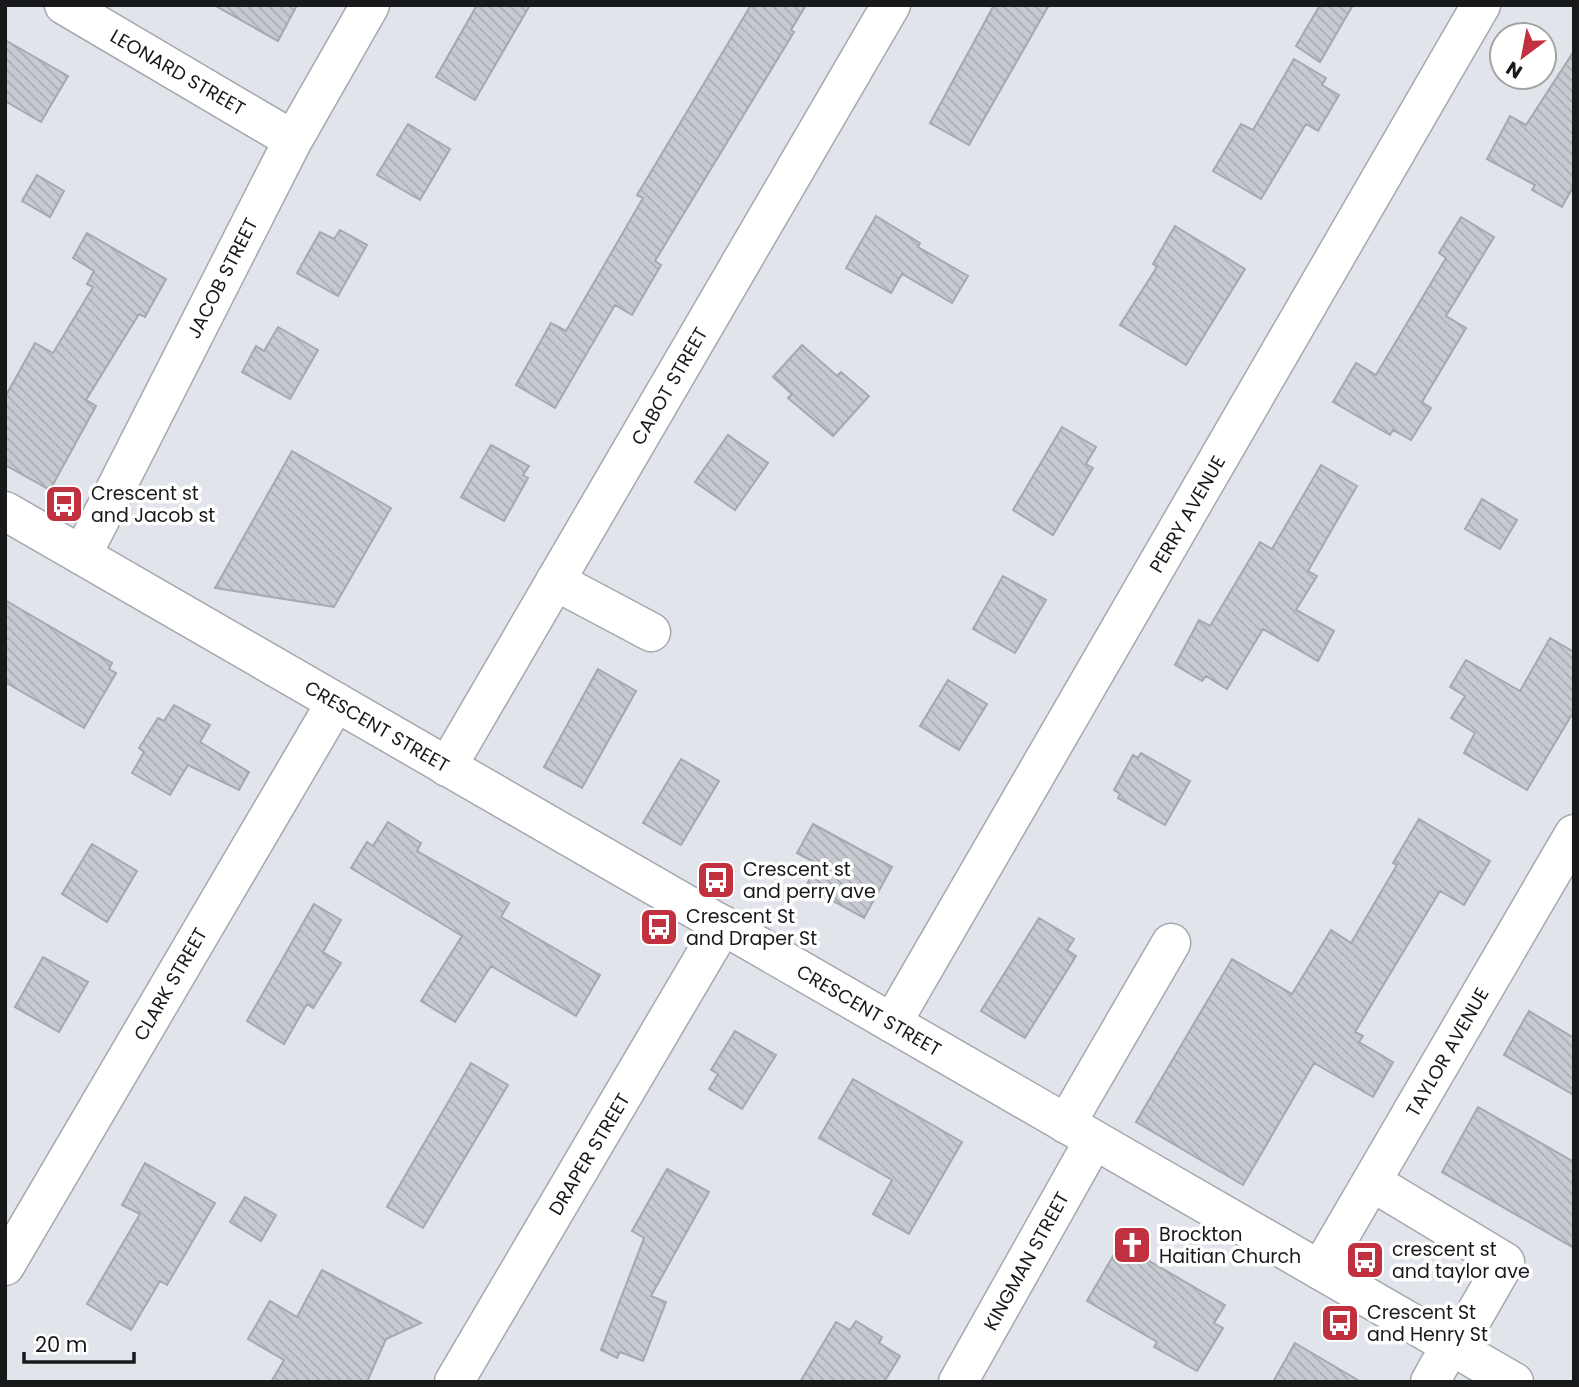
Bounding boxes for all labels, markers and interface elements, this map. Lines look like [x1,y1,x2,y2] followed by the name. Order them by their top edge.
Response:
[1488,21,1558,91] north arrow
[105,23,250,122] street label: LEONARD STREET
[1501,55,1527,85] text: N
[180,213,264,343] street label: JACOB STREET
[625,322,714,450] street label: CABOT STREET
[1143,451,1232,578] street label: PERRY AVENUE
[91,480,215,529] place label: Crescent st and Jacob st
[43,483,85,525] bus stop icon: Crescent st and Jacob st
[299,674,454,779] street label: CRESCENT STREET
[743,856,876,905] place label: Crescent st and perry ave
[695,859,737,901] bus stop icon: Crescent st and perry ave
[686,903,817,952] place label: Crescent St and Draper St
[638,906,680,948] bus stop icon: Crescent St and Draper St
[127,923,214,1046] street label: CLARK STREET
[791,958,946,1063] street label: CRESCENT STREET
[1399,983,1495,1122] street label: TAYLOR AVENUE
[542,1088,637,1220] street label: DRAPER STREET
[977,1187,1076,1335] street label: KINGMAN STREET
[1159,1221,1301,1270] place label: Brockton Haitian Church
[1111,1224,1153,1266] church icon: Brockton Haitian Church
[1392,1236,1530,1285] place label: crescent st and taylor ave
[1344,1239,1386,1281] bus stop icon: crescent st and taylor ave
[1367,1299,1488,1348] place label: Crescent St and Henry St
[1319,1302,1361,1344] bus stop icon: Crescent St and Henry St
[24,1320,135,1364] scale bar
[35,1330,88,1359] text: 20 m

